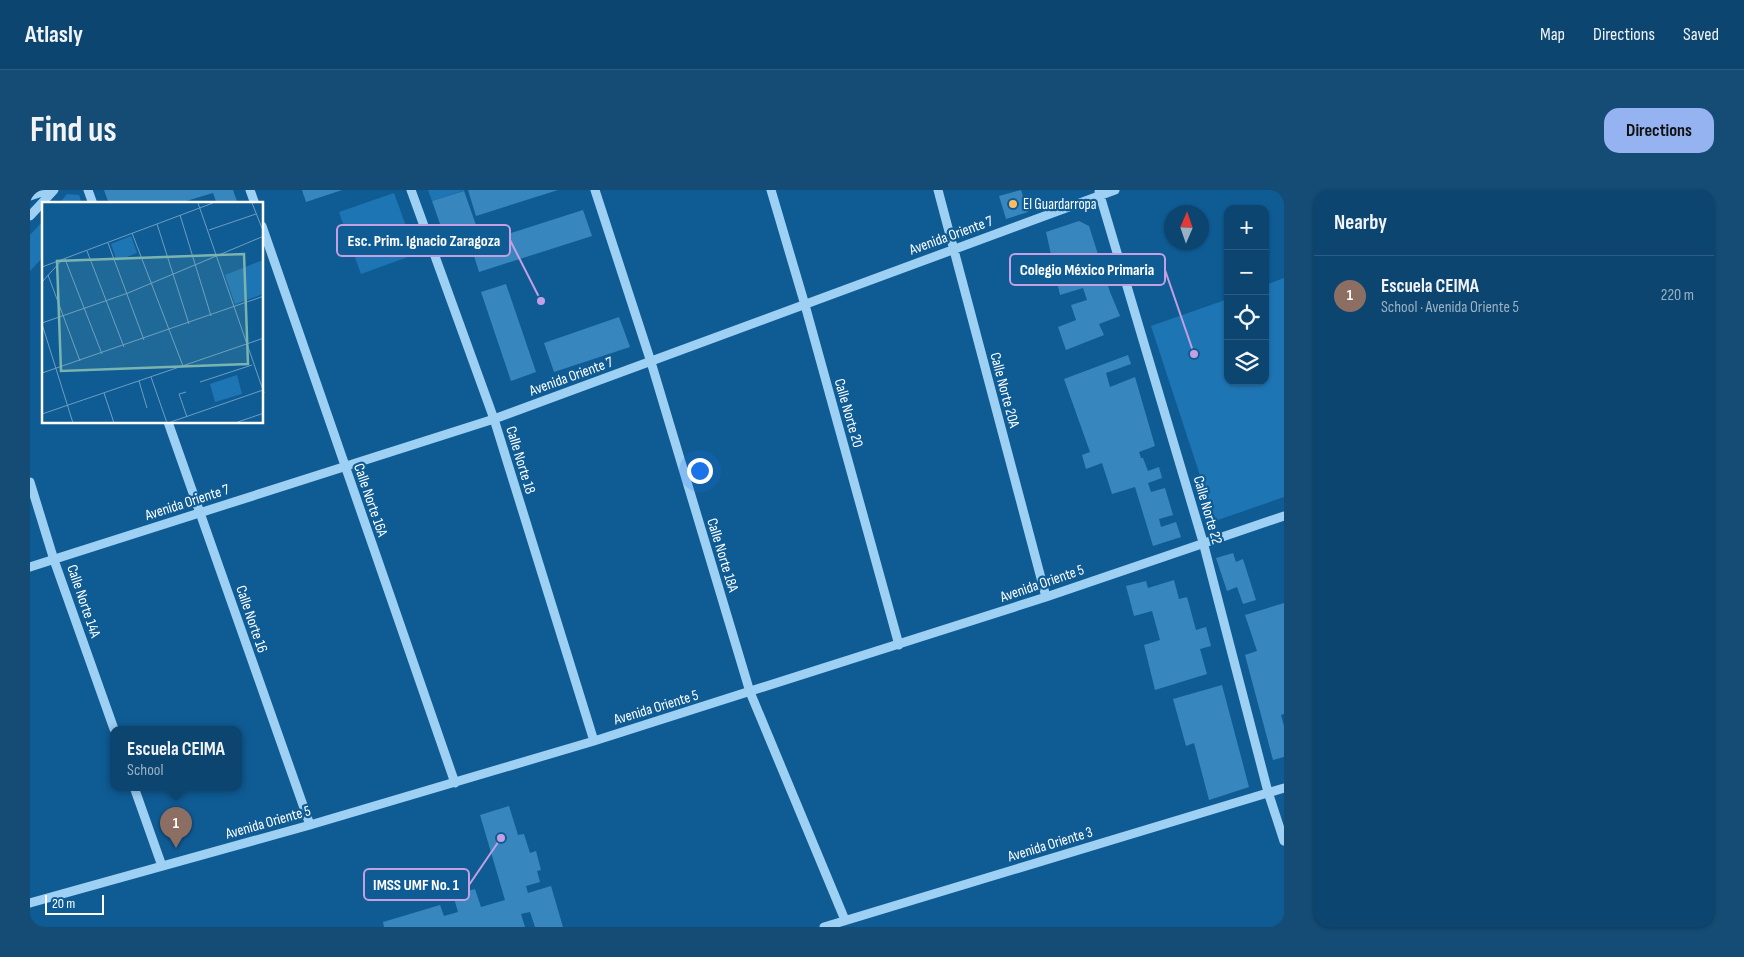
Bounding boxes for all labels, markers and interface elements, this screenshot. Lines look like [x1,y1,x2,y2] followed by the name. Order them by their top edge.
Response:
[25,20,83,49] text: Atlasly
[1540,24,1565,45] text: Map
[1593,24,1655,45] text: Directions
[1683,24,1719,45] text: Saved
[1604,108,1714,153] button: Directions
[30,109,117,152] text: Find us
[1023,195,1097,214] place label: El Guardarropa
[1007,198,1019,210] marker: El Guardarropa
[42,202,264,424] inset map
[1164,205,1209,250] north arrow
[1224,205,1269,385] map controls
[1224,205,1269,250] button: +
[1334,210,1387,235] text: Nearby
[906,212,996,260] street label: Avenida Oriente 7
[337,225,510,256] callout: Esc. Prim. Ignacio Zaragoza
[348,232,500,251] text: Esc. Prim. Ignacio Zaragoza
[1224,250,1269,295] button: −
[1010,254,1165,285] callout: Colegio México Primaria
[1020,261,1154,280] text: Colegio México Primaria
[1381,275,1479,298] text: Escuela CEIMA
[1347,286,1353,305] text: 1
[1661,286,1694,305] text: 220 m
[1224,295,1269,340] button: locate
[1381,298,1519,317] text: School · Avenida Oriente 5
[1224,340,1269,385] button: layers
[985,350,1024,430] street label: Calle Norte 20A
[526,353,616,401] street label: Avenida Oriente 7
[830,376,867,450] street label: Calle Norte 20
[501,424,540,496] street label: Calle Norte 18
[687,458,713,484] your location
[349,461,392,540] street label: Calle Norte 16A
[1189,474,1226,547] street label: Calle Norte 22
[142,480,232,525] street label: Avenida Oriente 7
[702,516,743,595] street label: Calle Norte 18A
[997,560,1087,607] street label: Avenida Oriente 5
[62,562,105,641] street label: Calle Norte 14A
[231,583,272,655] street label: Calle Norte 16
[611,686,701,730] street label: Avenida Oriente 5
[110,726,242,791] popup
[127,738,225,761] text: Escuela CEIMA
[127,761,163,780] text: School
[222,801,313,844] street label: Avenida Oriente 5
[160,807,192,848] pin: 1
[1004,823,1095,867] street label: Avenida Oriente 3
[364,869,469,900] callout: IMSS UMF No. 1
[373,876,460,895] text: IMSS UMF No. 1
[45,892,104,915] scale bar
[52,895,75,912] text: 20 m

